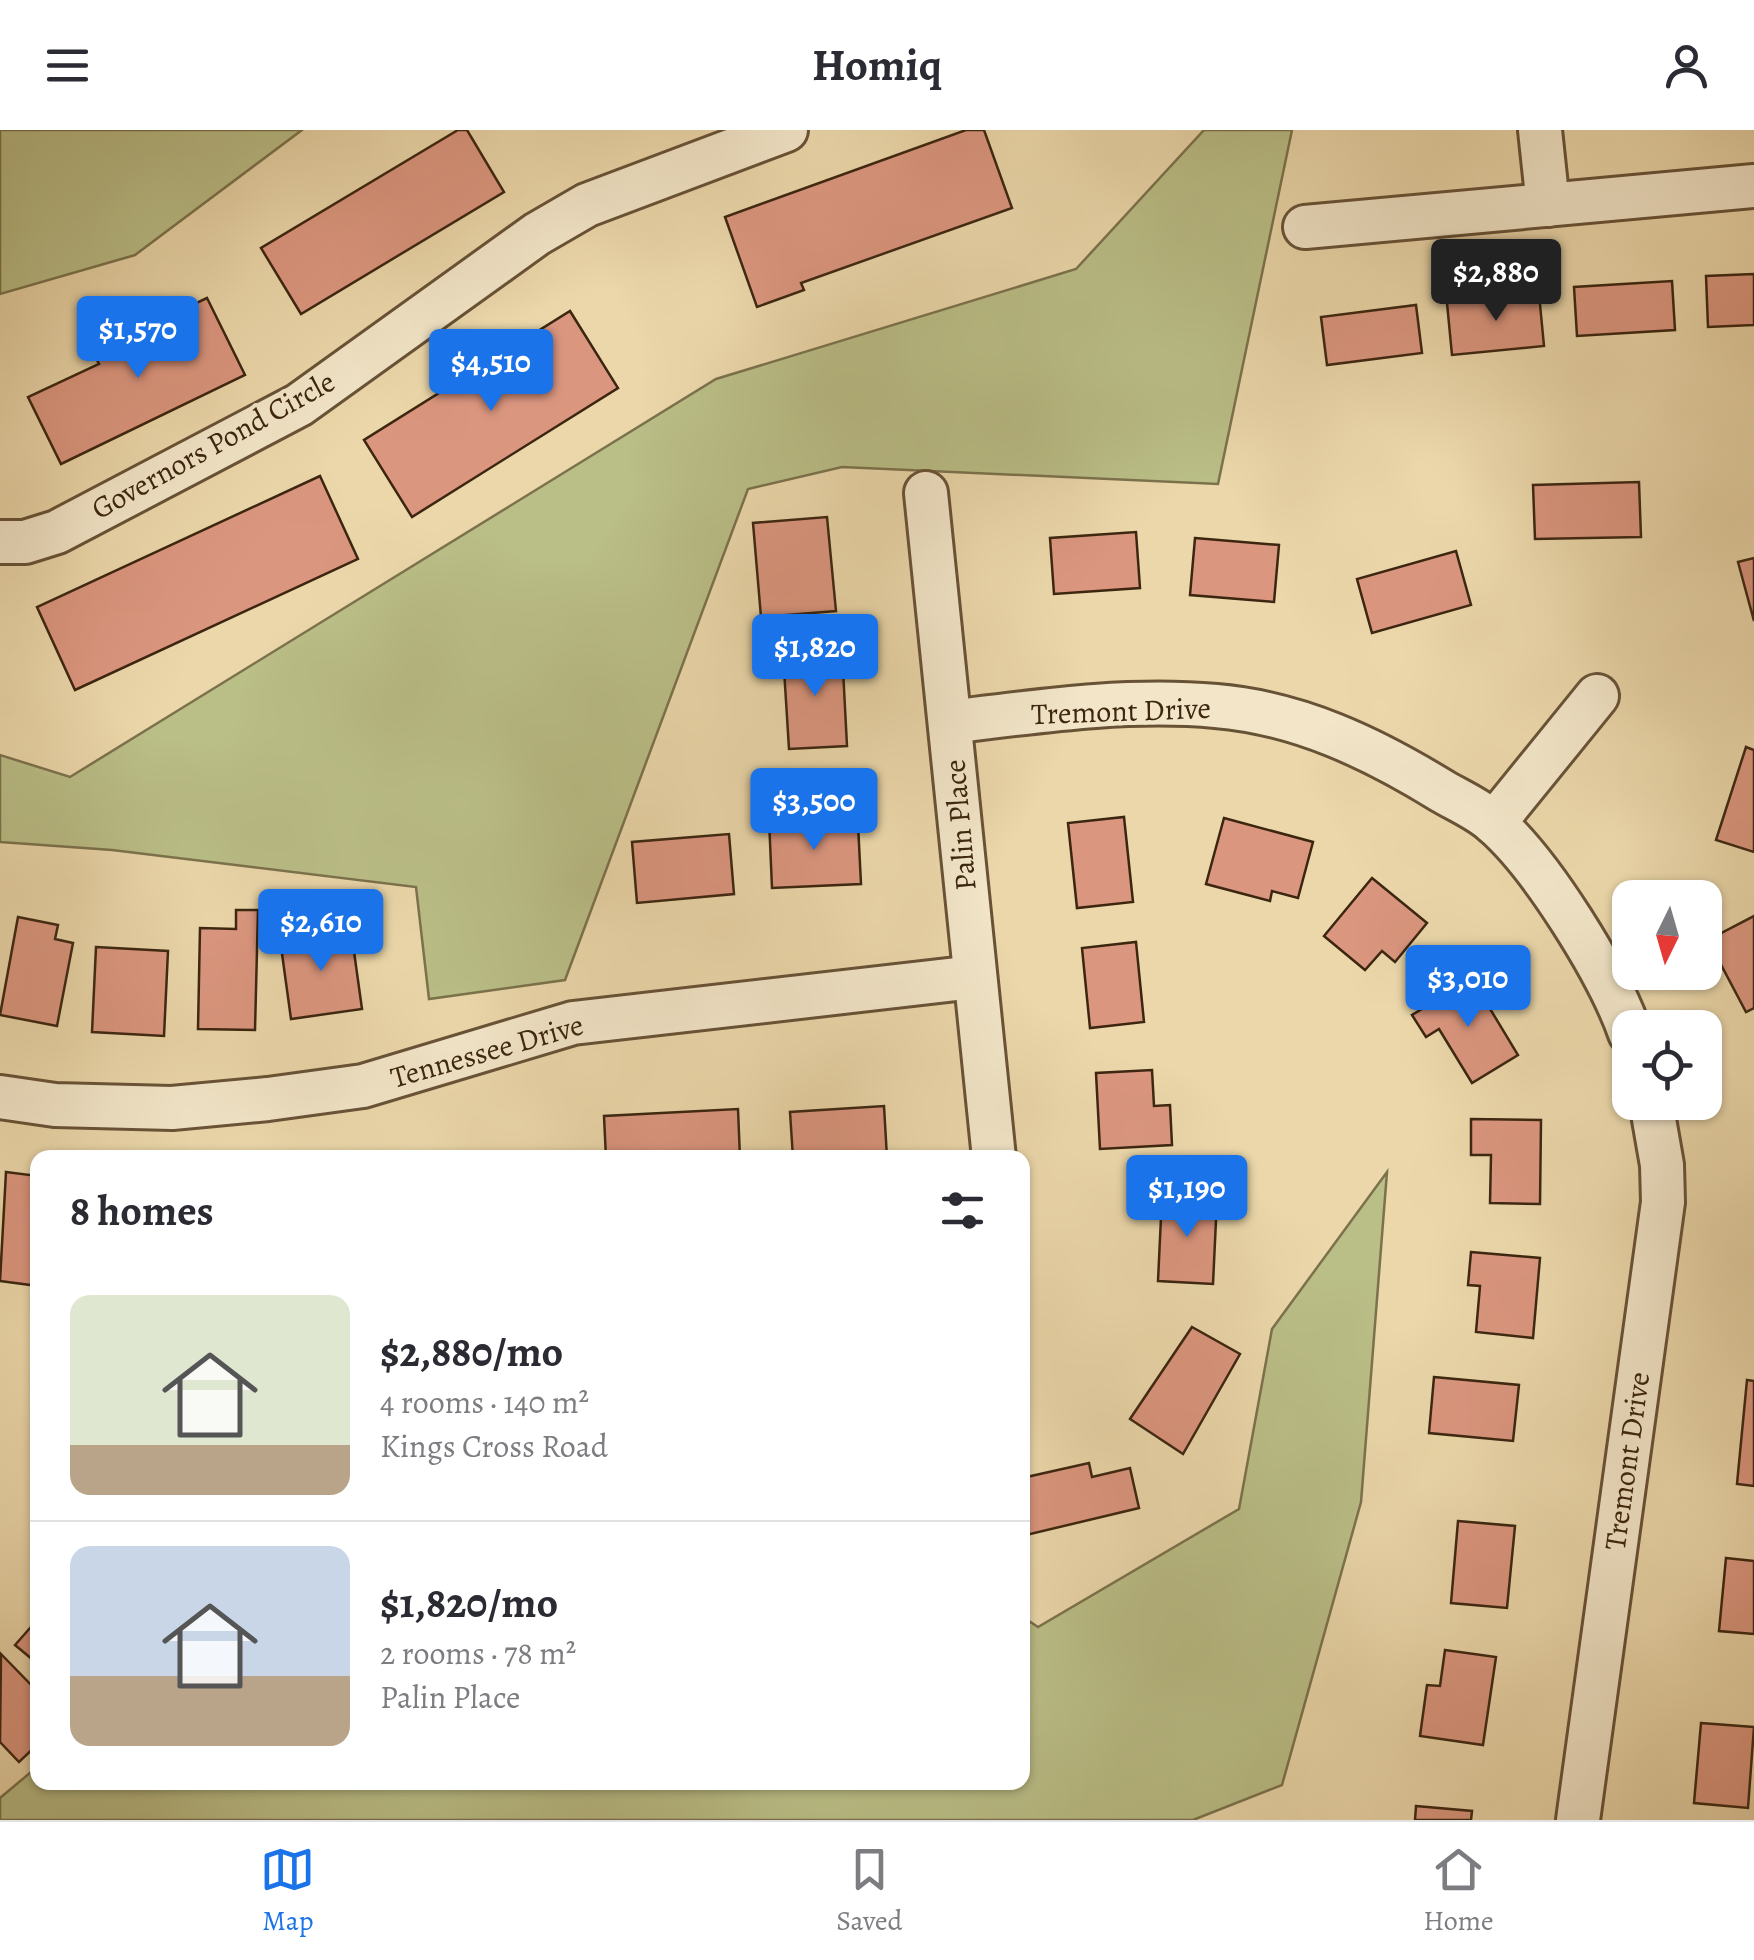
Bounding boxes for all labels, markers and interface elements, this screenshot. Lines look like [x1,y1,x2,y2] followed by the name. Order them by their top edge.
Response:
[812,34,942,96] text: Homiq
[40,38,95,93] icon: menu
[1659,38,1714,93] icon: person
[1415,239,1577,324] pin: $2,880
[1453,249,1539,293] text: $2,880
[57,296,219,381] pin: $1,570
[99,306,177,350] text: $1,570
[410,329,572,414] pin: $4,510
[451,339,531,383] text: $4,510
[84,361,342,529] street label: Governors Pond Circle
[734,614,896,699] pin: $1,820
[774,624,856,668] text: $1,820
[1031,688,1211,734] street label: Tremont Drive
[934,758,986,892] street label: Palin Place
[733,768,895,853] pin: $3,500
[772,778,856,822] text: $3,500
[1612,880,1722,990] north arrow
[1612,880,1722,1120] map controls
[240,889,402,974] pin: $2,610
[280,899,362,943] text: $2,610
[1387,945,1549,1030] pin: $3,010
[1428,955,1508,999] text: $3,010
[386,1004,588,1098] street label: Tennessee Drive
[1612,1010,1722,1120] button: locate
[1106,1155,1268,1240] pin: $1,190
[1148,1165,1226,1209] text: $1,190
[70,1182,214,1239] text: 8 homes
[935,1183,990,1238] icon: filters
[380,1323,563,1380] text: $2,880/mo
[150,1335,270,1455] icon: home
[1595,1369,1659,1553] street label: Tremont Drive
[380,1380,589,1424] text: 4 rooms · 140 m²
[380,1424,608,1468] text: Kings Cross Road
[380,1574,558,1631] text: $1,820/mo
[150,1586,270,1706] icon: home
[380,1631,576,1675] text: 2 rooms · 78 m²
[380,1675,520,1719] text: Palin Place
[260,1842,315,1940] tab: Map
[836,1842,903,1940] tab: Saved
[1423,1842,1494,1940] tab: Home

